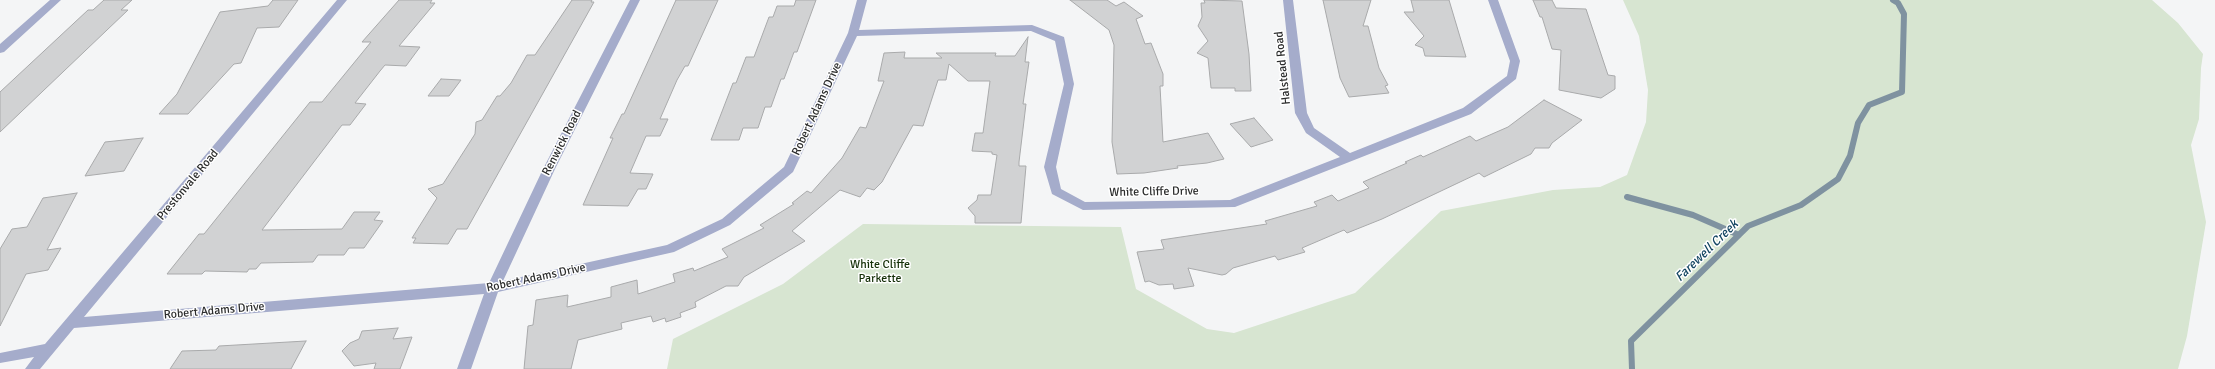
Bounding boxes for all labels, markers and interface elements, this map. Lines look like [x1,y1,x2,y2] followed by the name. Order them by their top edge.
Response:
[1272,31,1294,105] street label: Halstead Road
[789,60,845,158] street label: Robert Adams Drive
[539,108,585,178] street label: Renwick Road
[154,147,222,223] street label: Prestonvale Road
[1109,184,1199,200] street label: White Cliffe Drive
[1672,217,1742,285] water label: Farewell Creek
[850,258,910,286] park label: White Cliffe Parkette
[485,260,587,296] street label: Robert Adams Drive
[163,299,265,323] street label: Robert Adams Drive

